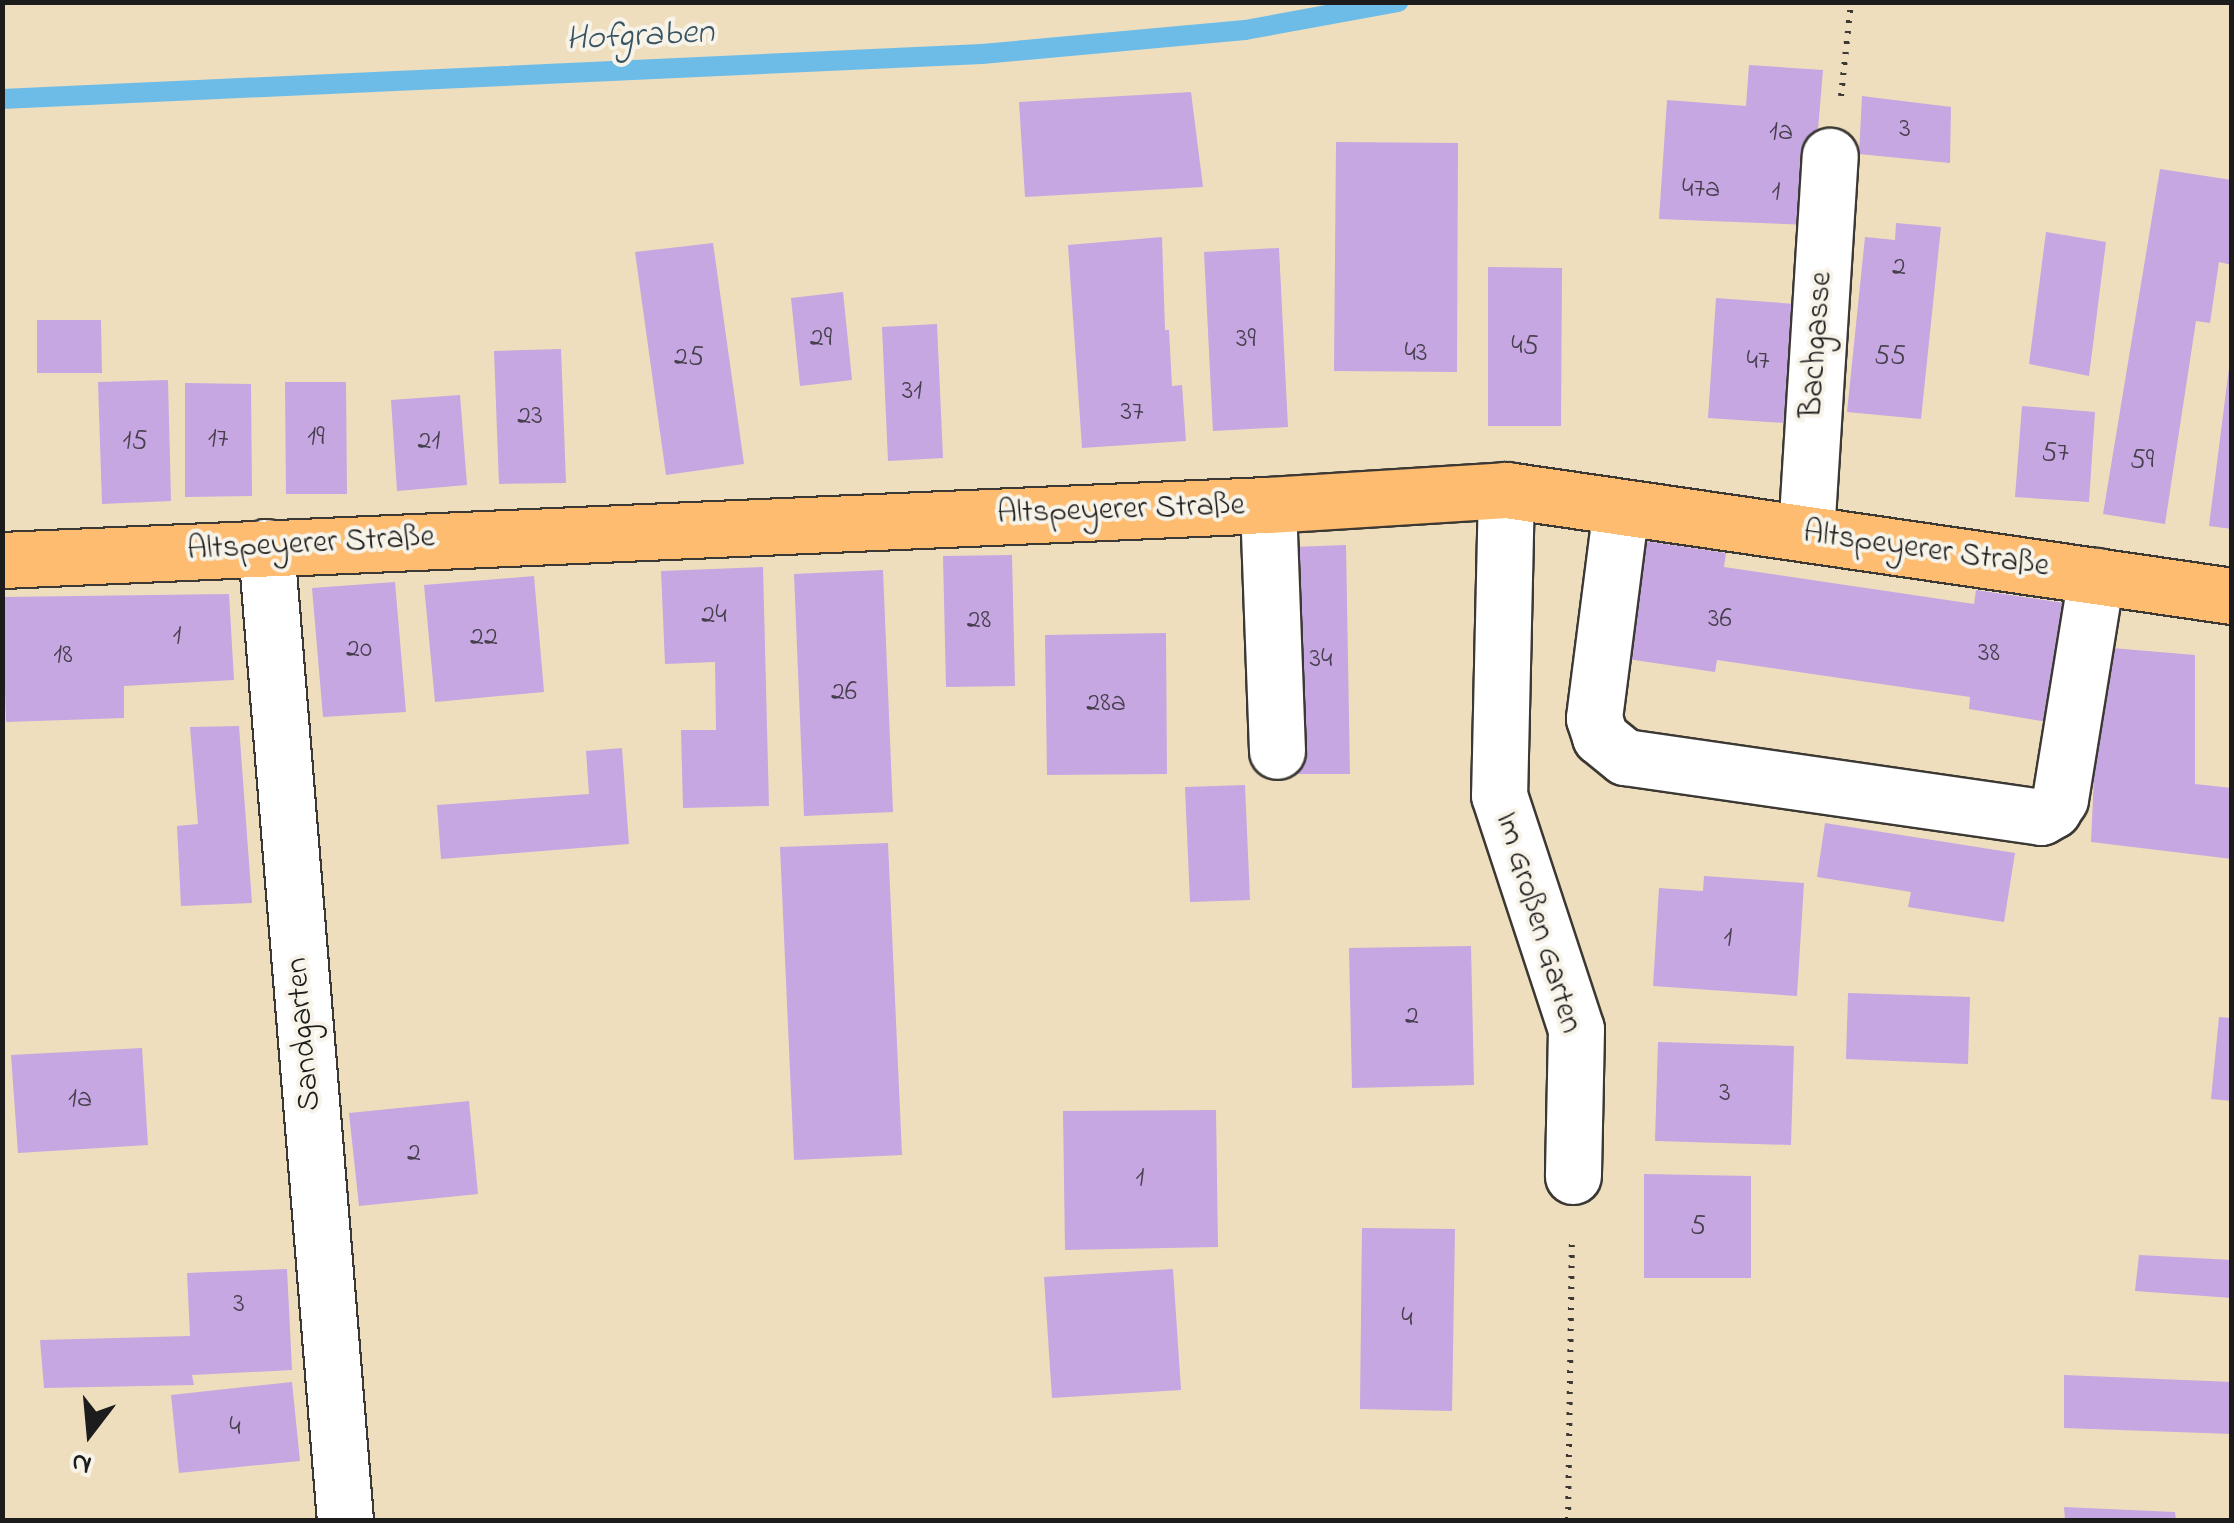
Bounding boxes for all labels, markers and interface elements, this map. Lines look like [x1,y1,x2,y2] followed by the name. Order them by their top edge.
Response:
[565,12,715,62] water label: Hofgraben
[1899,113,1911,147] house number: 3
[1769,116,1793,150] house number: 1a
[1682,173,1720,207] house number: 47a
[1772,176,1780,210] house number: 1
[1892,251,1906,285] house number: 2
[1794,270,1842,420] street label: Bachgasse
[810,322,832,356] house number: 29
[1236,323,1256,357] house number: 39
[1511,330,1539,364] house number: 45
[1404,337,1428,371] house number: 43
[1874,340,1906,374] house number: 55
[674,341,704,375] house number: 25
[1746,345,1770,379] house number: 47
[902,375,922,409] house number: 31
[1120,396,1144,430] house number: 37
[517,400,543,434] house number: 23
[307,421,325,455] house number: 19
[208,423,228,457] house number: 17
[123,425,147,459] house number: 15
[418,425,440,459] house number: 21
[2041,437,2069,471] house number: 57
[2130,444,2154,478] house number: 59
[997,487,1245,535] street label: Altspeyerer Straße
[1801,515,2051,587] street label: Altspeyerer Straße
[186,519,436,571] street label: Altspeyerer Straße
[701,599,727,633] house number: 24
[1708,603,1732,637] house number: 36
[967,604,991,638] house number: 28
[173,620,181,654] house number: 1
[470,621,498,655] house number: 22
[346,633,372,667] house number: 20
[1978,637,2000,671] house number: 38
[53,639,73,673] house number: 18
[1309,643,1333,677] house number: 34
[831,676,857,710] house number: 26
[1086,687,1126,721] house number: 28a
[1485,808,1589,1038] street label: Im Großen Garten
[1724,922,1732,956] house number: 1
[279,956,331,1112] street label: Sandgarten
[1405,1000,1419,1034] house number: 2
[1719,1077,1731,1111] house number: 3
[68,1083,92,1117] house number: 1a
[407,1137,421,1171] house number: 2
[1136,1162,1144,1196] house number: 1
[1690,1210,1706,1244] house number: 5
[233,1288,245,1322] house number: 3
[1401,1302,1413,1336] house number: 4
[40,1383,140,1483] north arrow
[229,1411,241,1445] house number: 4
[67,1440,96,1485] text: N

